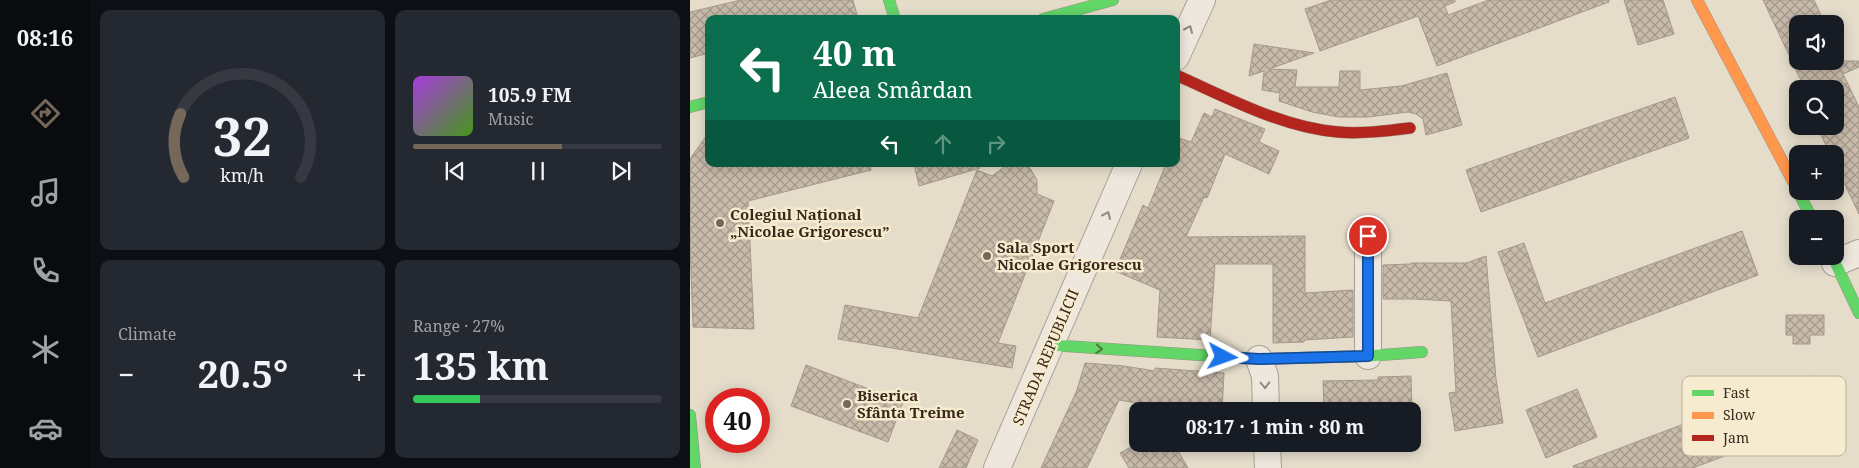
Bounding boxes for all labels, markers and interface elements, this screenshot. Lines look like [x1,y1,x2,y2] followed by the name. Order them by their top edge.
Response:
[1789,15,1844,265] map controls
[1789,15,1844,70] button: sound
[17,22,73,52] text: 08:16
[1183,25,1193,34] one-way arrow
[813,29,896,76] text: 40 m
[730,35,795,100] icon: left
[813,74,973,104] text: Aleea Smârdan
[1789,80,1844,135] button: search
[488,82,571,108] text: 105.9 FM
[28,96,63,131] icon: directions
[213,100,272,171] text: 32
[488,108,533,130] text: Music
[876,130,904,158] icon: left
[929,130,957,158] icon: ahead
[982,130,1010,158] icon: right
[1789,145,1844,200] button: +
[441,157,469,185] icon: previous
[524,157,552,185] icon: pause
[607,157,635,185] icon: next
[221,163,264,187] text: km/h
[28,175,63,210] icon: music
[730,204,889,241] place label: Colegiul Național „Nicolae Grigorescu”
[1789,210,1844,265] button: −
[1101,211,1112,220] one-way arrow
[1347,215,1389,257] pin
[714,217,726,229] marker: Colegiul Național „Nicolae Grigorescu”
[1354,222,1382,250] icon: arrive
[997,237,1142,274] place label: Sala Sport Nicolae Grigorescu
[981,250,993,262] marker: Sala Sport Nicolae Grigorescu
[28,253,63,288] icon: phone
[1007,286,1083,428] street label: STRADA REPUBLICII
[413,315,505,337] text: Range · 27%
[118,323,176,345] text: Climate
[1196,330,1248,382] position arrow
[28,332,63,367] icon: climate
[413,339,549,391] text: 135 km
[1095,343,1103,354] one-way arrow
[197,347,288,399] text: 20.5°
[118,355,134,393] text: −
[351,355,367,393] text: +
[1682,376,1846,456] legend
[1260,381,1271,389] one-way arrow
[1723,383,1750,402] text: Fast
[857,385,965,422] place label: Biserica Sfânta Treime
[705,388,770,453] speed limit sign: 40
[841,398,853,410] marker: Biserica Sfânta Treime
[1723,405,1756,424] text: Slow
[28,411,63,446] icon: car
[1186,414,1364,440] text: 08:17 · 1 min · 80 m
[1722,428,1749,447] text: Jam

